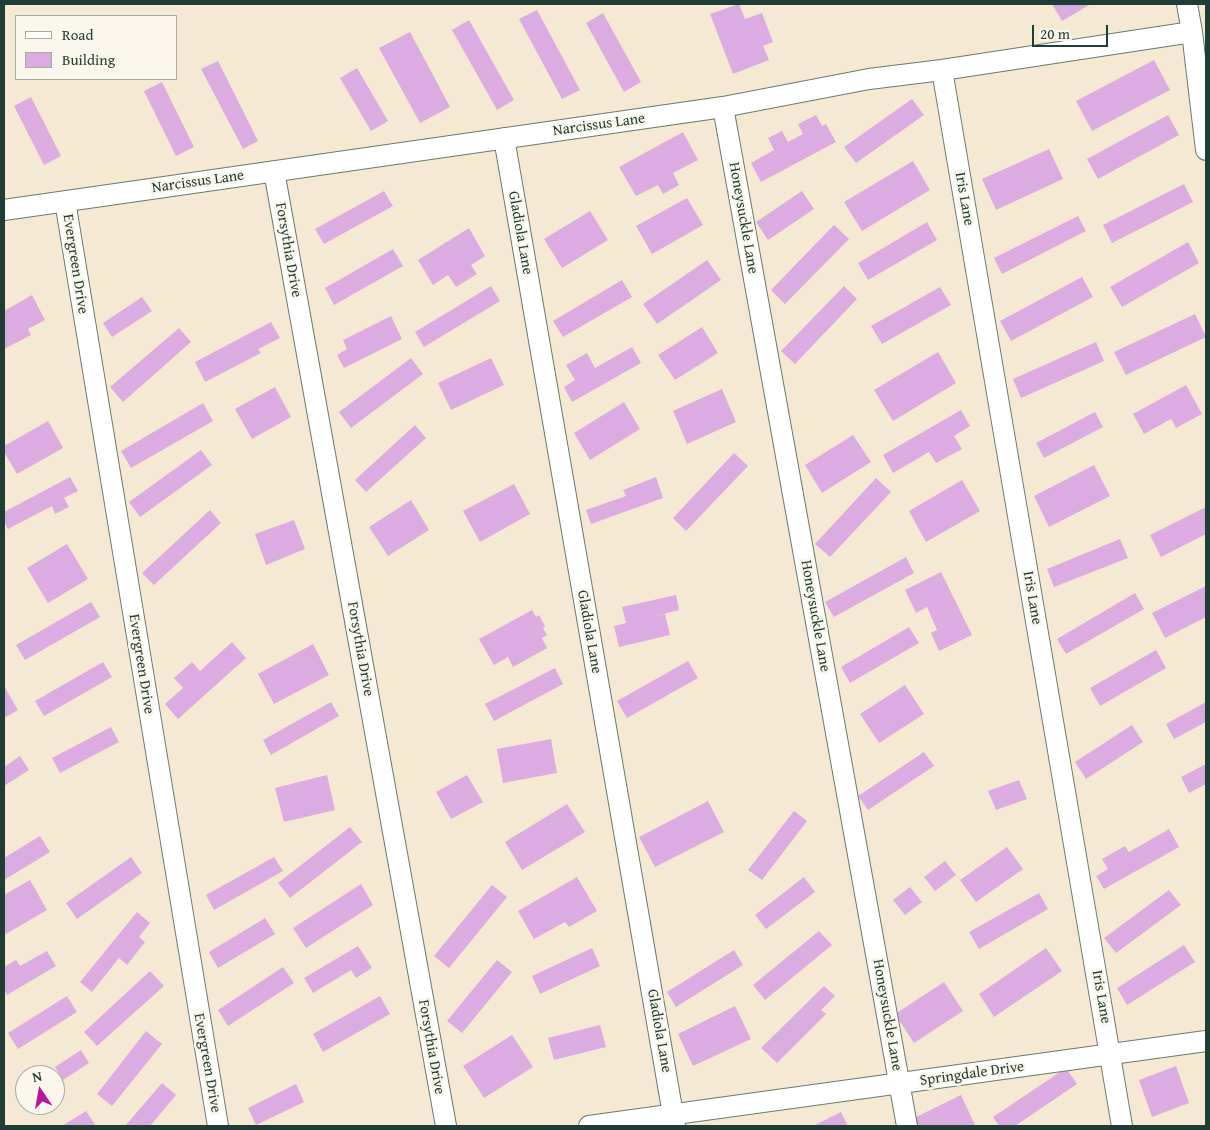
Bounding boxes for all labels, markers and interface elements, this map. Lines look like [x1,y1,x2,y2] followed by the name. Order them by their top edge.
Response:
[15,15,178,80] legend
[1035,15,1111,47] scale bar
[1040,23,1070,44] text: 20 m
[62,24,93,45] text: Road
[62,49,115,70] text: Building
[552,110,646,140] street label: Narcissus Lane
[724,161,762,275] street label: Honeysuckle Lane
[151,167,245,197] street label: Narcissus Lane
[950,171,978,227] street label: Iris Lane
[504,190,536,276] street label: Gladiola Lane
[271,201,305,299] street label: Forsythia Drive
[58,213,92,315] street label: Evergreen Drive
[796,559,834,673] street label: Honeysuckle Lane
[1018,570,1046,626] street label: Iris Lane
[573,589,605,675] street label: Gladiola Lane
[343,600,377,698] street label: Forsythia Drive
[124,613,158,715] street label: Evergreen Drive
[868,958,906,1072] street label: Honeysuckle Lane
[1087,969,1115,1025] street label: Iris Lane
[643,988,675,1074] street label: Gladiola Lane
[414,998,448,1096] street label: Forsythia Drive
[189,1012,225,1114] street label: Evergreen Drive
[919,1058,1025,1090] street label: Springdale Drive
[15,1065,65,1115] north arrow
[30,1066,44,1087] text: N

